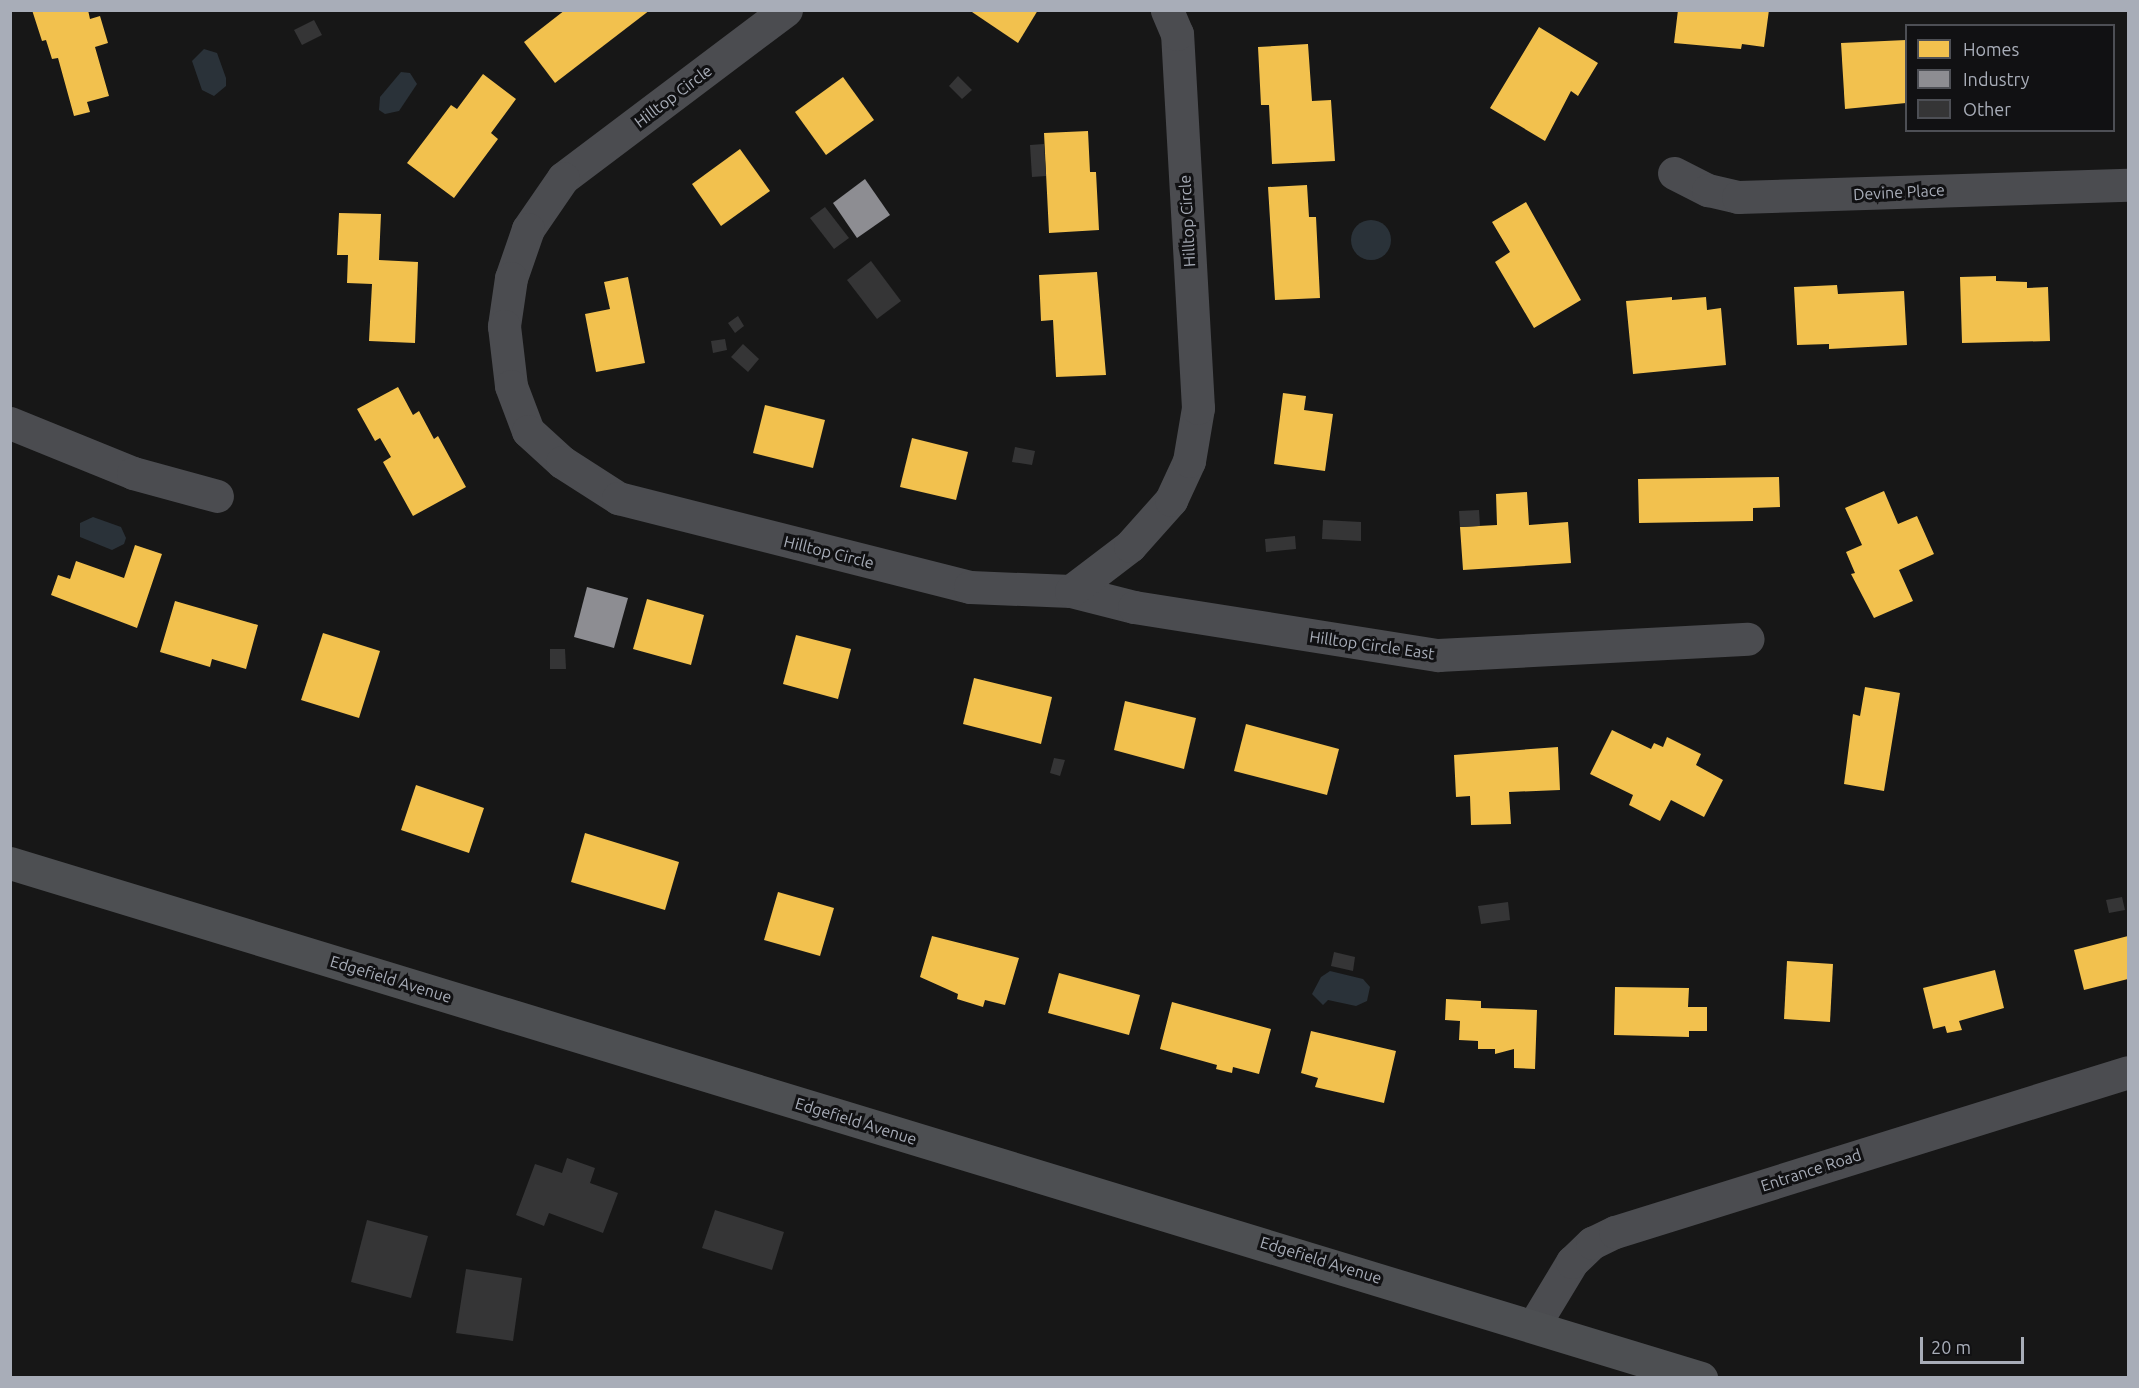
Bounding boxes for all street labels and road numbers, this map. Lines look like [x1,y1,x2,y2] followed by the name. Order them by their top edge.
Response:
[630,61,716,131] street label: Hilltop Circle
[1175,174,1199,268] street label: Hilltop Circle
[1853,180,1945,204] street label: Devine Place
[782,532,876,572] street label: Hilltop Circle
[1308,627,1436,663] street label: Hilltop Circle East
[328,951,454,1007] street label: Edgefield Avenue
[793,1093,919,1149] street label: Edgefield Avenue
[1758,1145,1864,1195] street label: Entrance Road
[1258,1232,1384,1288] street label: Edgefield Avenue

